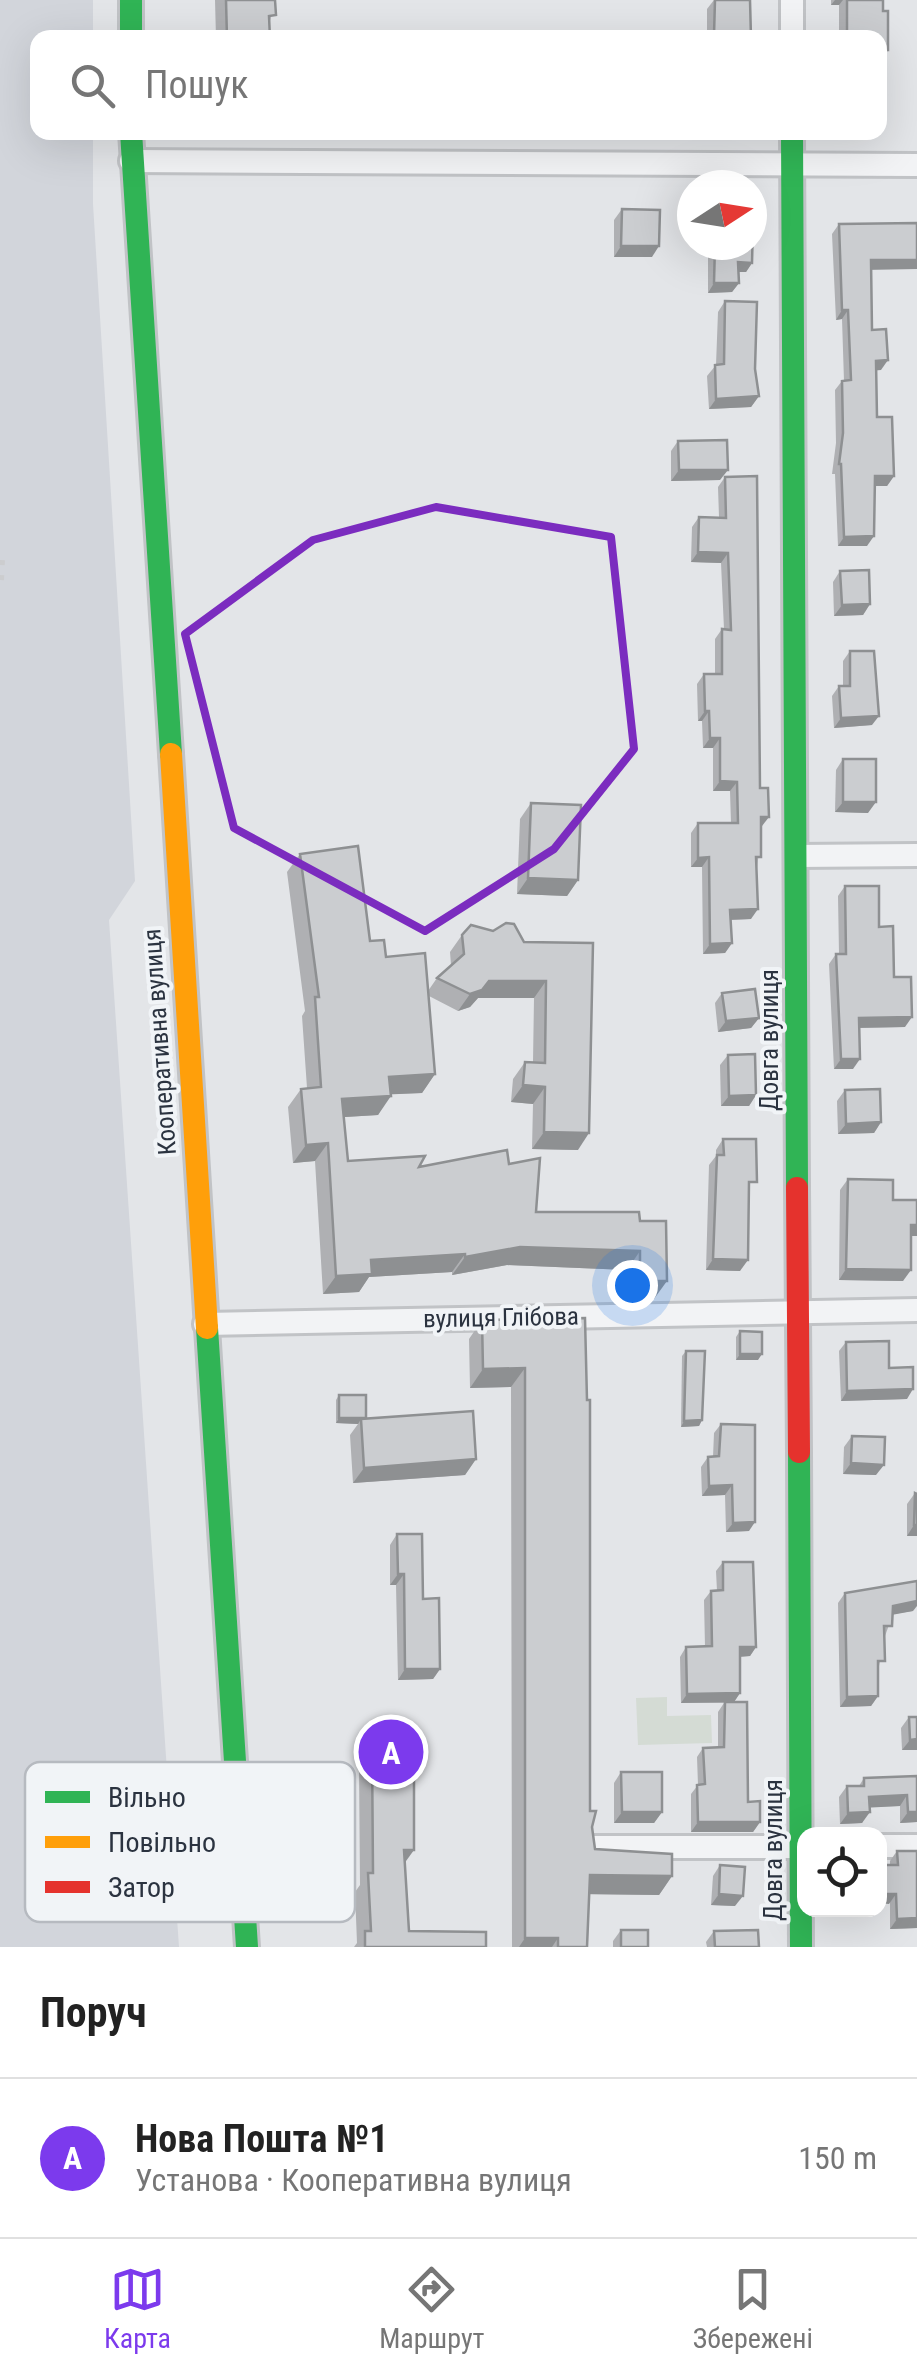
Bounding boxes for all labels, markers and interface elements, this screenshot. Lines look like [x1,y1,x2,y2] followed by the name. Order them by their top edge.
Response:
[30,30,887,140] search box
[65,58,120,113] icon: search
[145,63,249,107] text: Пошук
[677,170,767,260] north arrow
[137,928,182,1156] street label: Кооперативна вулиця
[755,969,784,1111] street label: Довга вулиця
[607,1260,658,1311] your location
[423,1302,579,1333] street label: вулиця Глібова
[358,1714,424,1790] pin: A
[25,1762,355,1922] legend
[759,1779,788,1921] street label: Довга вулиця
[108,1781,186,1814] text: Вільно
[108,1826,216,1859] text: Повільно
[797,1827,887,1917] map controls
[797,1827,887,1917] button: locate
[108,1871,175,1904] text: Затор
[40,1988,147,2037] text: Поруч
[135,2117,389,2161] text: Нова Пошта №1
[63,2139,82,2177] text: A
[798,2139,877,2177] text: 150 m
[135,2161,572,2199] text: Установа · Кооперативна вулиця
[104,2262,171,2355] tab: Карта
[379,2262,485,2355] tab: Маршрут
[693,2262,813,2355] tab: Збережені

